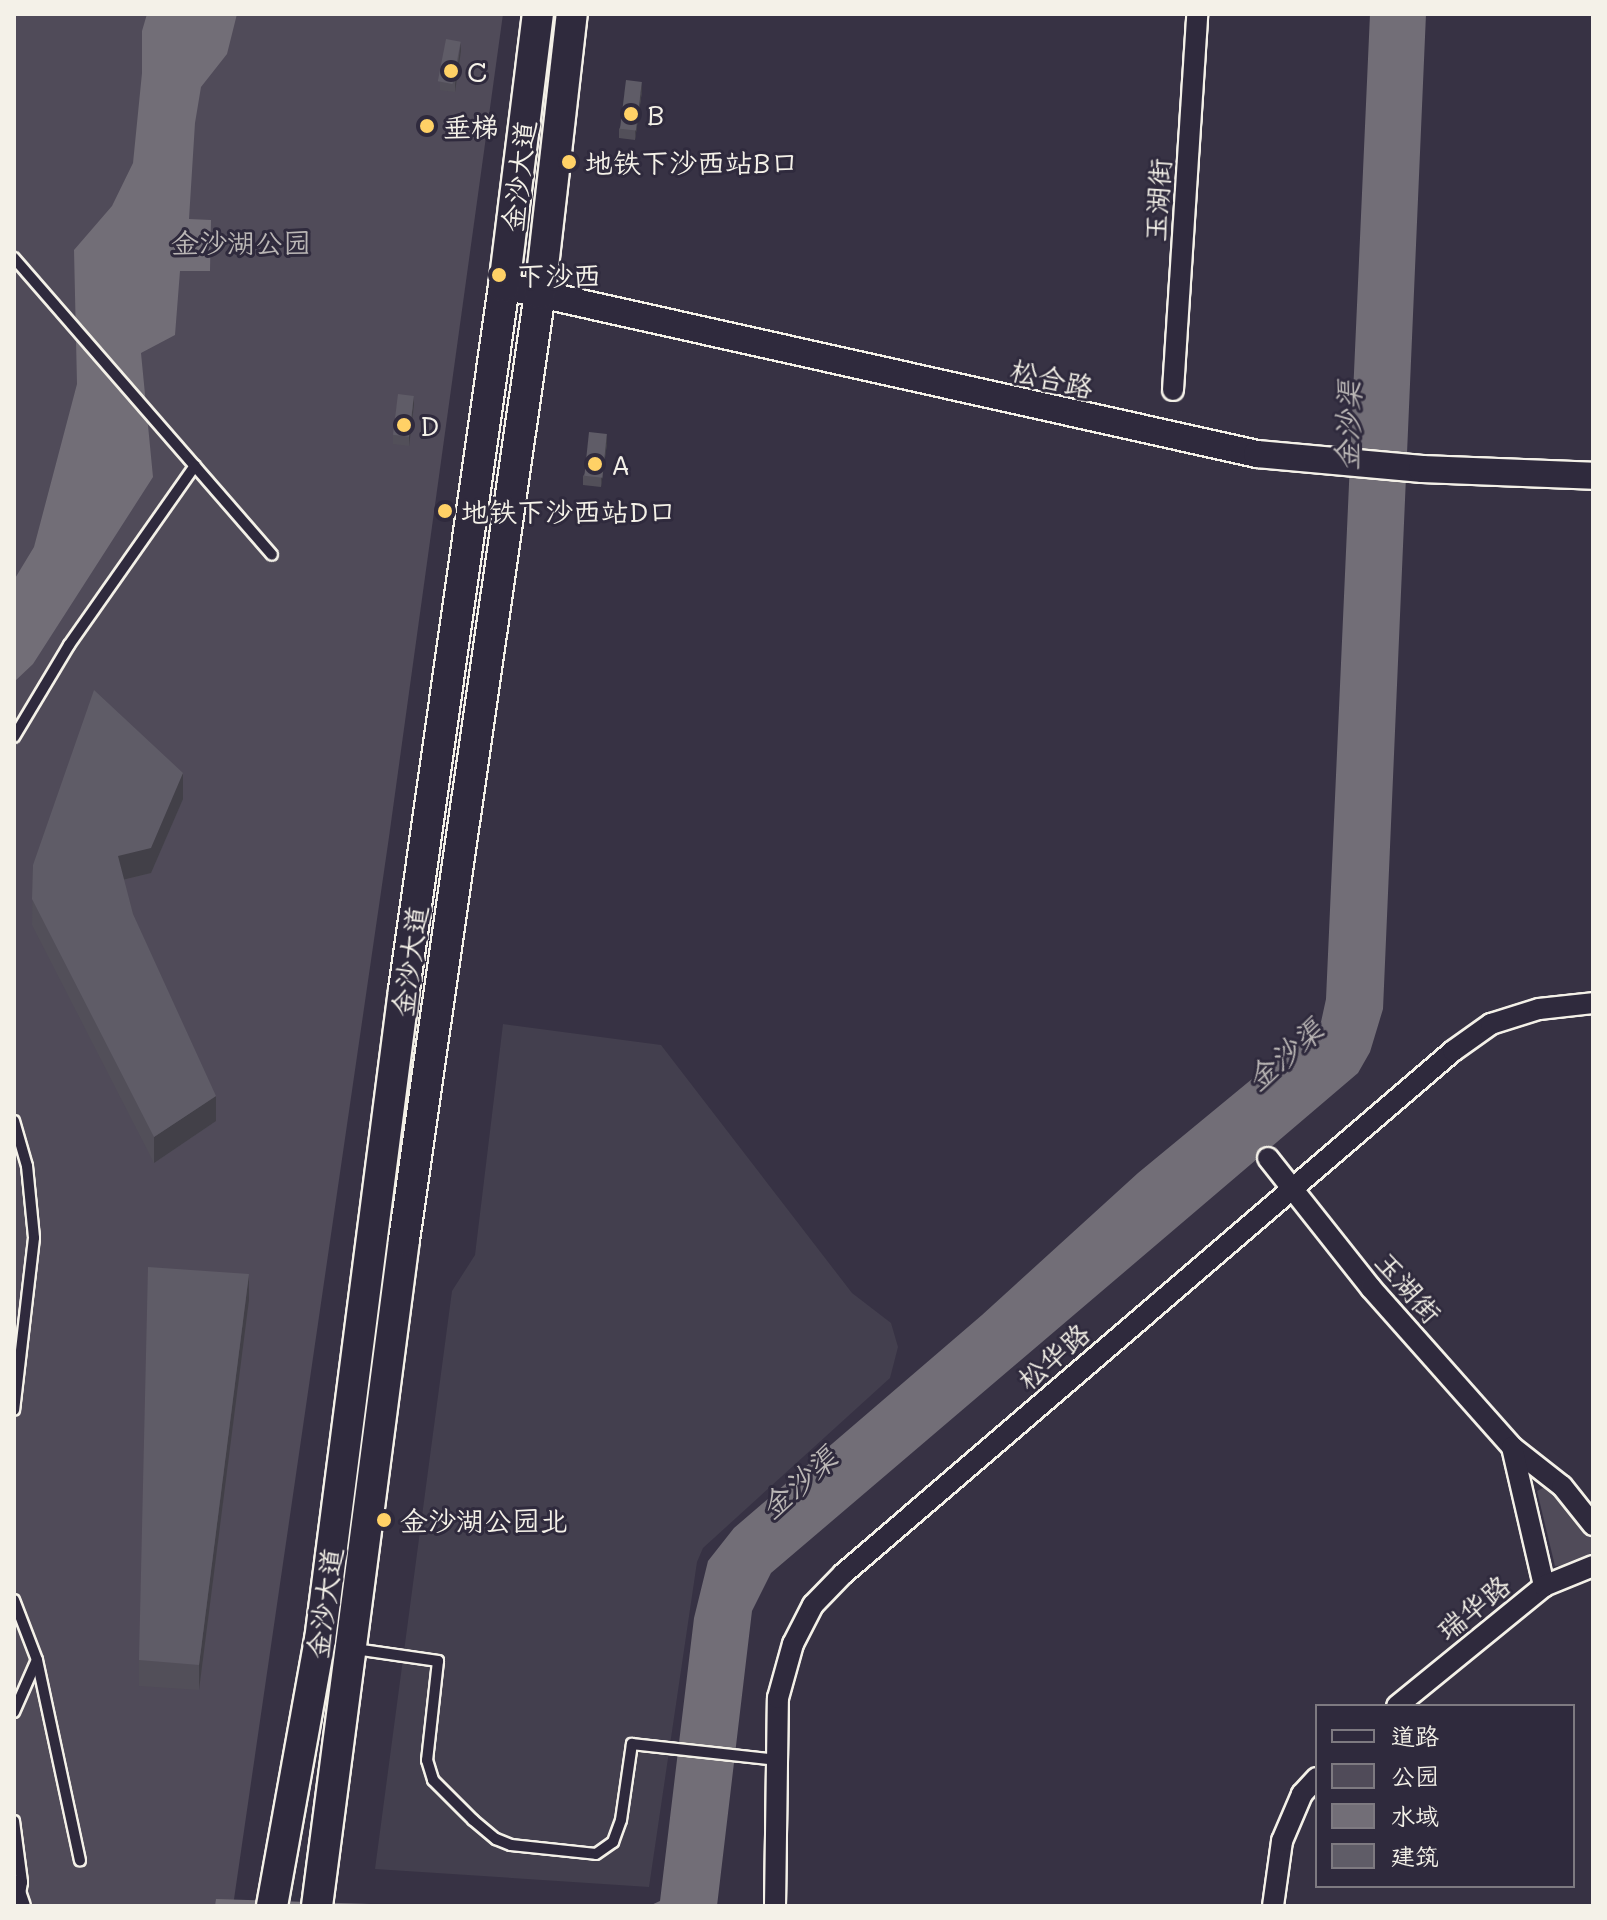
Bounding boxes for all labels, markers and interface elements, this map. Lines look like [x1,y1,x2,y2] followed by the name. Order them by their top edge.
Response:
[467,54,487,88] place label: C
[442,62,460,80] marker: C
[647,97,664,131] place label: B
[622,105,640,123] marker: B
[443,109,499,143] place label: 垂梯
[418,117,436,135] marker: 垂梯
[495,118,541,234] street label: 金沙大道
[585,145,798,179] place label: 地铁下沙西站B口
[560,153,578,171] marker: 地铁下沙西站B口
[1137,157,1177,243] street label: 玉湖街
[171,225,311,259] park label: 金沙湖公园
[517,258,601,292] place label: 下沙西
[488,264,510,286] marker: 下沙西
[1007,352,1097,404] street label: 松合路
[1327,380,1367,472] water label: 金沙渠
[420,408,439,442] place label: D
[395,416,413,434] marker: D
[611,447,630,481] place label: A
[586,455,604,473] marker: A
[461,494,676,528] place label: 地铁下沙西站D口
[436,502,454,520] marker: 地铁下沙西站D口
[385,903,433,1019] street label: 金沙大道
[1238,1011,1330,1097] water label: 金沙渠
[1369,1244,1449,1330] street label: 玉湖街
[1010,1316,1096,1396] street label: 松华路
[752,1439,844,1525] water label: 金沙渠
[400,1503,568,1537] place label: 金沙湖公园北
[375,1511,393,1529] marker: 金沙湖公园北
[300,1545,348,1661] street label: 金沙大道
[1430,1568,1516,1646] street label: 瑞华路
[1315,1704,1575,1888] legend
[1391,1720,1439,1751] text: 道路
[1391,1760,1439,1791] text: 公园
[1391,1800,1439,1831] text: 水域
[1391,1840,1439,1871] text: 建筑

